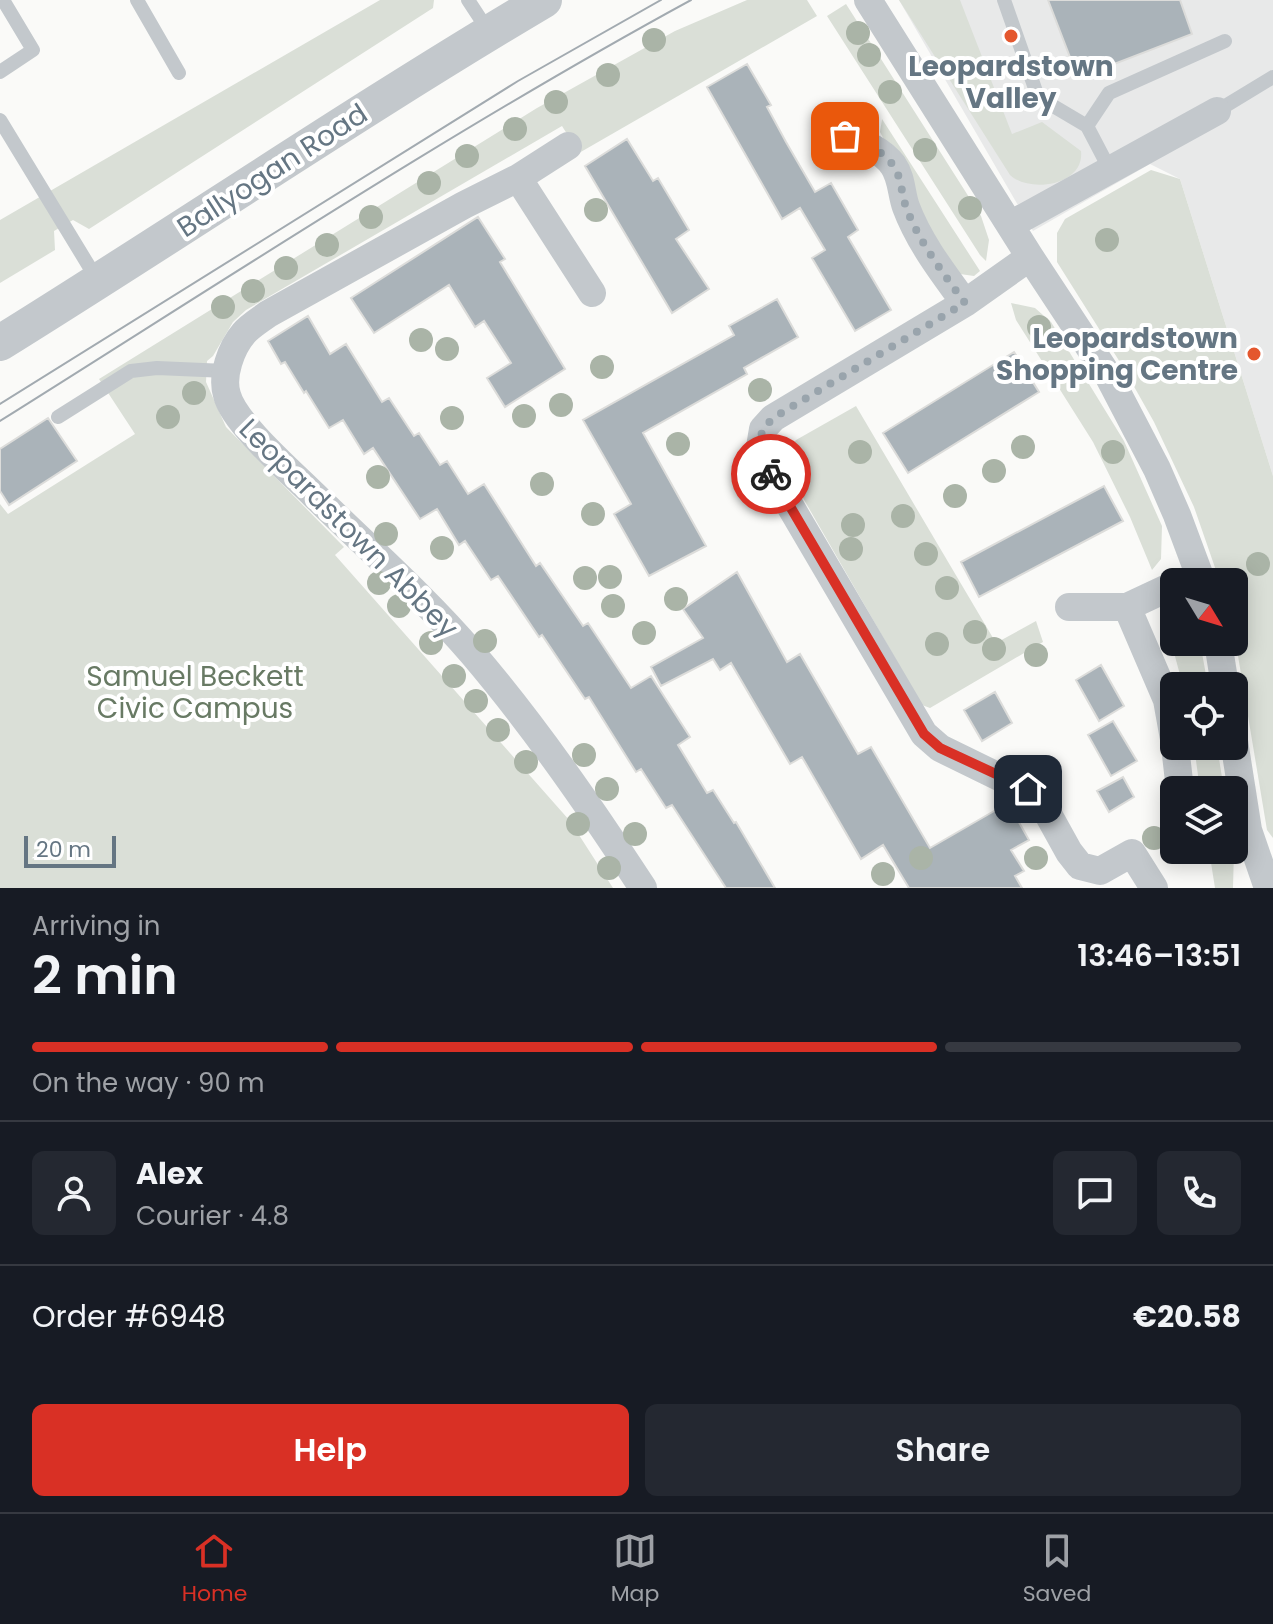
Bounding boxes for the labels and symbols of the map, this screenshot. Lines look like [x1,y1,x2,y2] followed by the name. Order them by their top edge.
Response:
[1002,27,1020,45] marker: Leopardstown Valley
[908,47,1114,118] place label: Leopardstown Valley
[170,94,375,247] street label: Ballyogan Road
[811,102,879,170] pin
[996,319,1238,390] place label: Leopardstown Shopping Centre
[1245,345,1263,363] marker: Leopardstown Shopping Centre
[230,410,467,647] street label: Leopardstown Abbey
[731,434,811,514] courier
[1160,568,1248,656] north arrow
[86,657,304,728] park label: Samuel Beckett Civic Campus
[994,755,1062,823] pin
[24,832,116,868] scale bar

